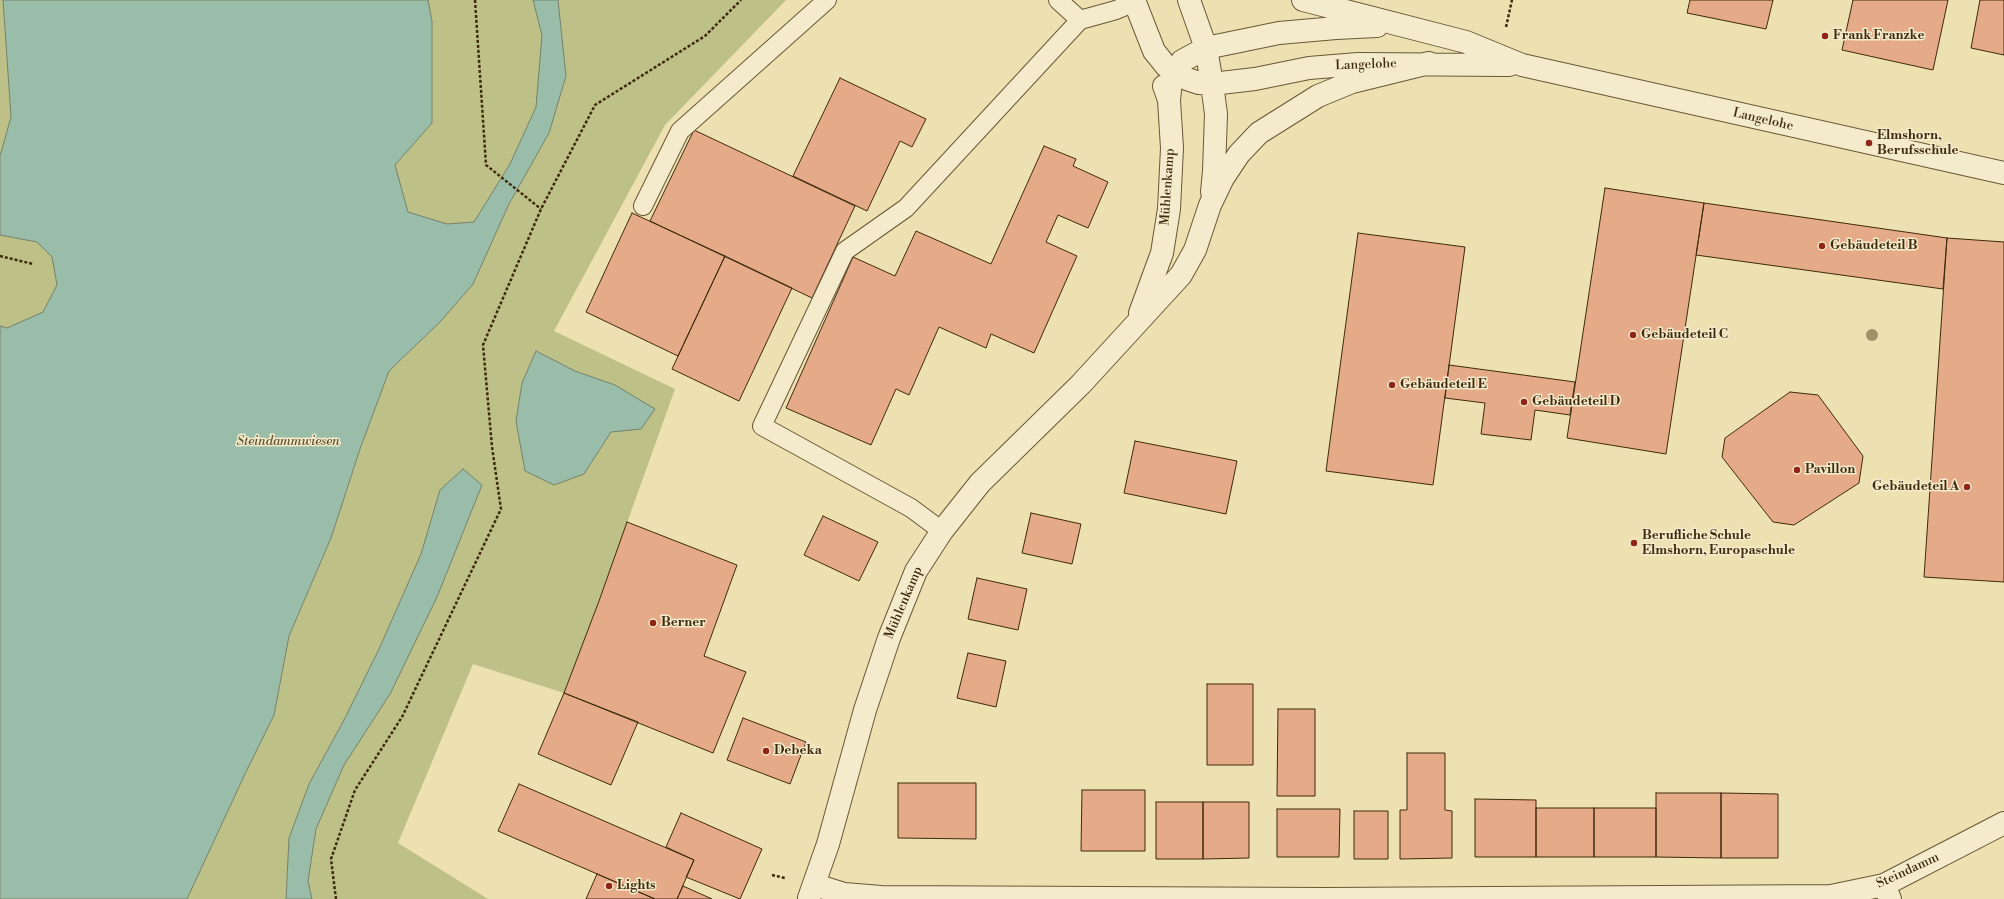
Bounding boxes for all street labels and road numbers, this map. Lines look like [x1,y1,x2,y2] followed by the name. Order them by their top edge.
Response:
[1335,56,1397,74] street label: Langelohe
[1731,105,1795,135] street label: Langelohe
[1158,148,1178,226] street label: Mühlenkamp
[882,564,926,642] street label: Mühlenkamp
[1874,850,1942,892] street label: Steindamm

